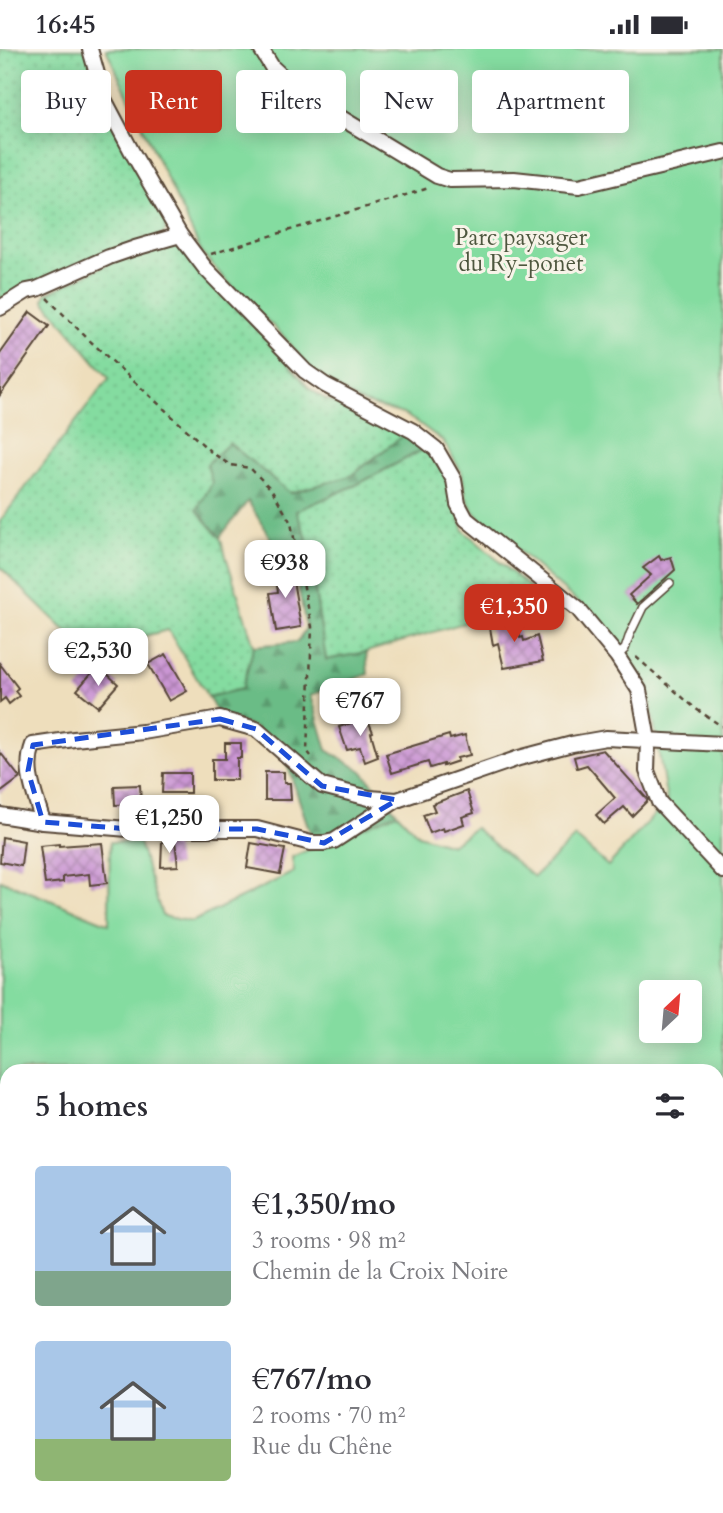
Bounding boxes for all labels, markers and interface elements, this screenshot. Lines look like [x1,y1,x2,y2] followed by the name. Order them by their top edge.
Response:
[35,7,96,42] text: 16:45
[21,70,111,133] chip: Buy
[125,70,222,133] chip: Rent
[236,70,346,133] chip: Filters
[360,70,458,133] chip: New
[472,70,629,133] chip: Apartment
[455,222,588,279] park label: Parc paysager du Ry-ponet
[244,540,326,600] pin: €938
[260,547,310,578] text: €938
[457,585,571,644] pin: €1,350
[480,591,548,622] text: €1,350
[41,629,155,688] pin: €2,530
[64,635,132,666] text: €2,530
[319,679,401,738] pin: €767
[335,685,385,716] text: €767
[112,795,226,855] pin: €1,250
[135,802,203,833] text: €1,250
[639,980,702,1043] north arrow
[639,980,702,1043] map controls
[35,1086,148,1127] text: 5 homes
[651,1087,689,1125] icon: filters
[252,1184,396,1225] text: €1,350/mo
[91,1194,175,1278] icon: home
[252,1225,405,1256] text: 3 rooms · 98 m²
[252,1256,508,1287] text: Chemin de la Croix Noire
[252,1359,372,1400] text: €767/mo
[91,1369,175,1453] icon: home
[252,1400,405,1431] text: 2 rooms · 70 m²
[252,1431,392,1462] text: Rue du Chêne

